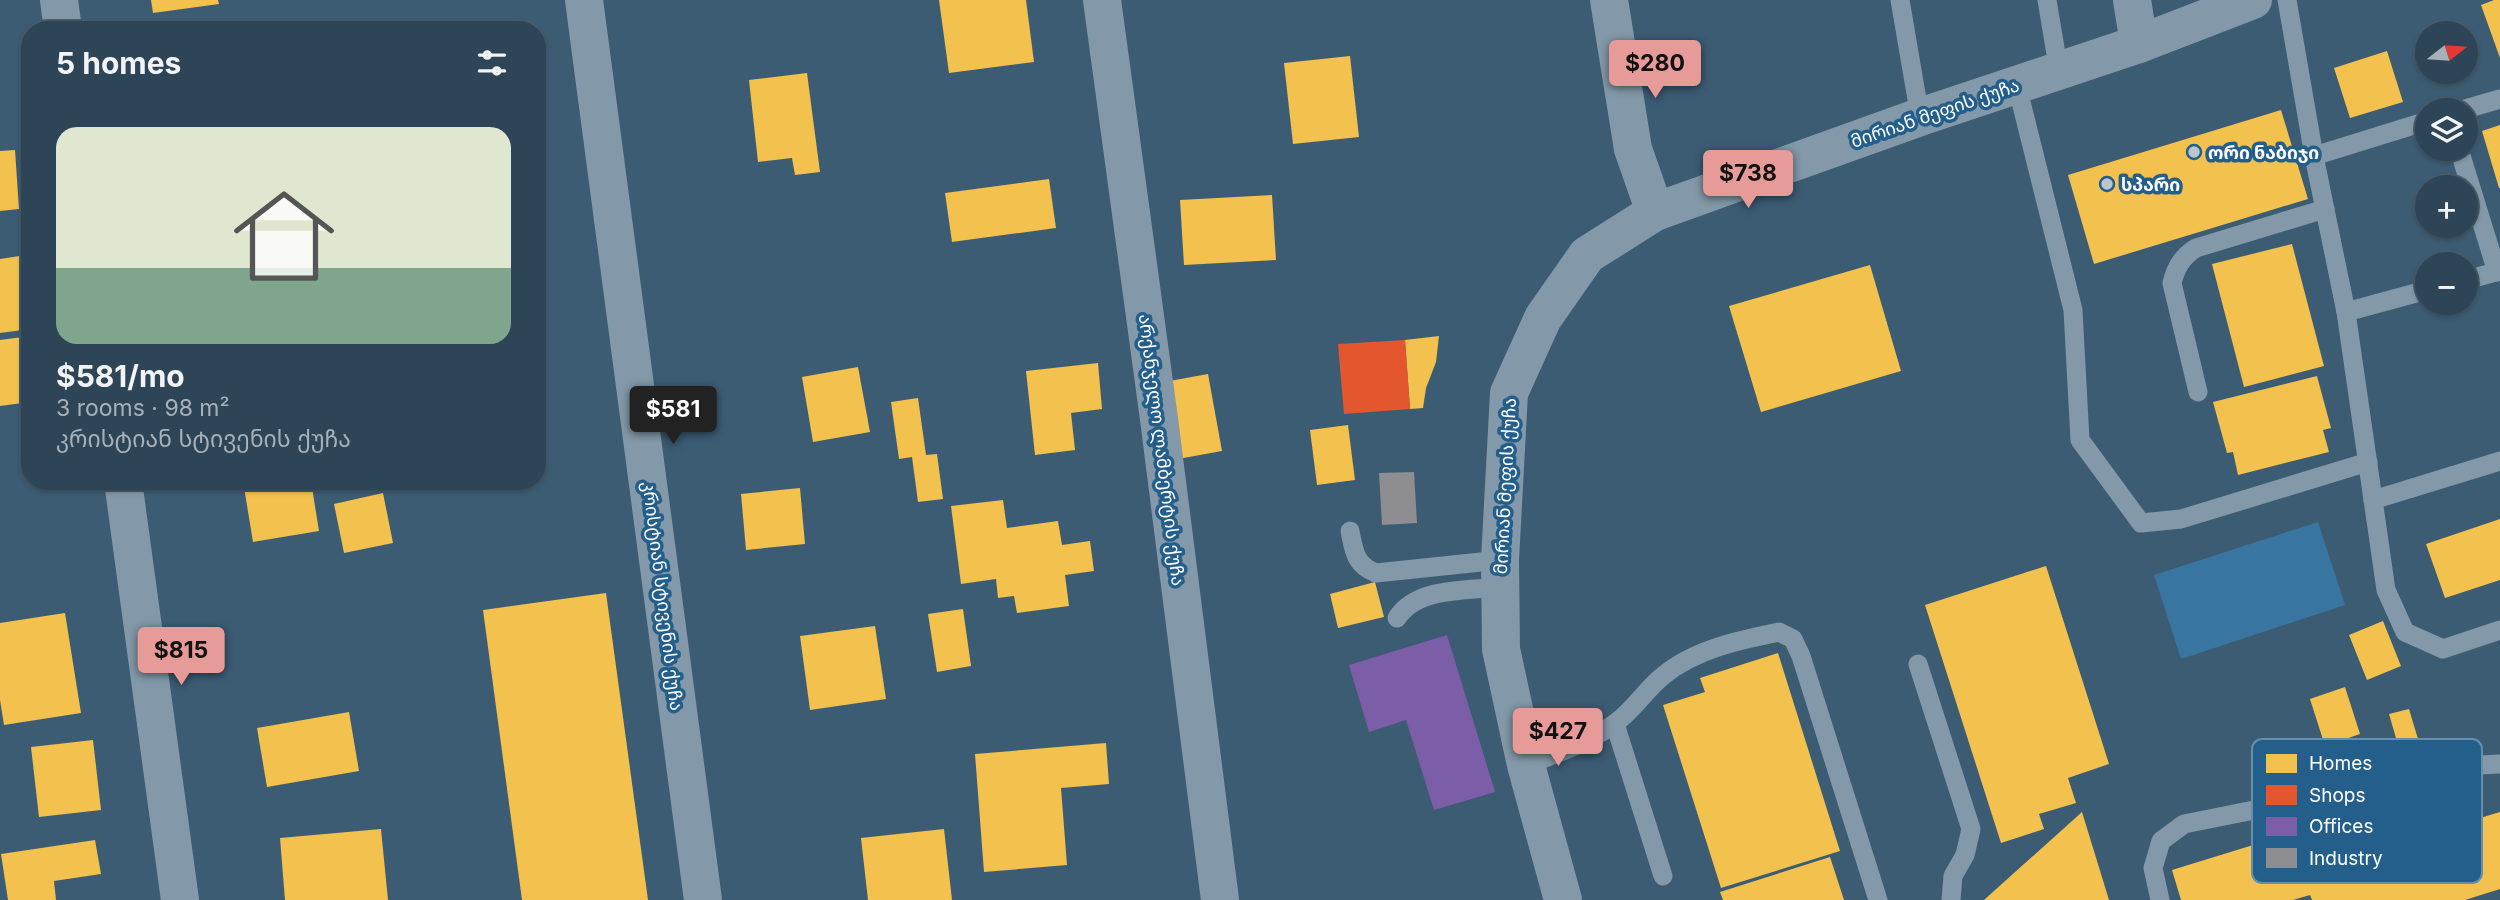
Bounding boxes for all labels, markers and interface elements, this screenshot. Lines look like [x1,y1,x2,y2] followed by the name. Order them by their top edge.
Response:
[2415,21,2478,84] north arrow
[2415,21,2478,315] map controls
[1614,41,1696,100] pin: $280
[473,44,511,82] icon: filters
[56,45,181,81] text: 5 homes
[1625,49,1685,77] text: $280
[1848,74,2022,153] street label: მირიან მეფის ქუჩა
[2415,98,2478,161] button: layers
[2208,142,2319,163] place label: ორი ნაბიჯი
[2186,144,2202,160] marker: ორი ნაბიჯი
[1707,150,1789,210] pin: $738
[1719,159,1777,187] text: $738
[221,173,347,299] icon: home
[2121,174,2180,195] place label: სპარი
[2415,175,2478,238] button: +
[2099,176,2115,192] marker: სპარი
[2415,252,2478,315] button: −
[1134,313,1189,587] street label: არქანჯელო ლამბერტის ქუჩა
[56,358,185,394] text: $581/mo
[632,386,714,446] pin: $581
[56,394,230,422] text: 3 rooms · 98 m²
[646,395,700,423] text: $581
[1490,397,1521,575] street label: მირიან მეფის ქუჩა
[56,425,351,453] text: კრისტიან სტივენის ქუჩა
[638,480,687,712] street label: კრისტიან სტივენის ქუჩა
[140,628,222,687] pin: $815
[154,636,208,664] text: $815
[1517,708,1599,768] pin: $427
[1529,717,1587,745] text: $427
[2252,739,2482,883] legend
[2309,752,2372,775] text: Homes
[2309,784,2365,807] text: Shops
[2309,815,2373,838] text: Offices
[2309,847,2383,870] text: Industry

